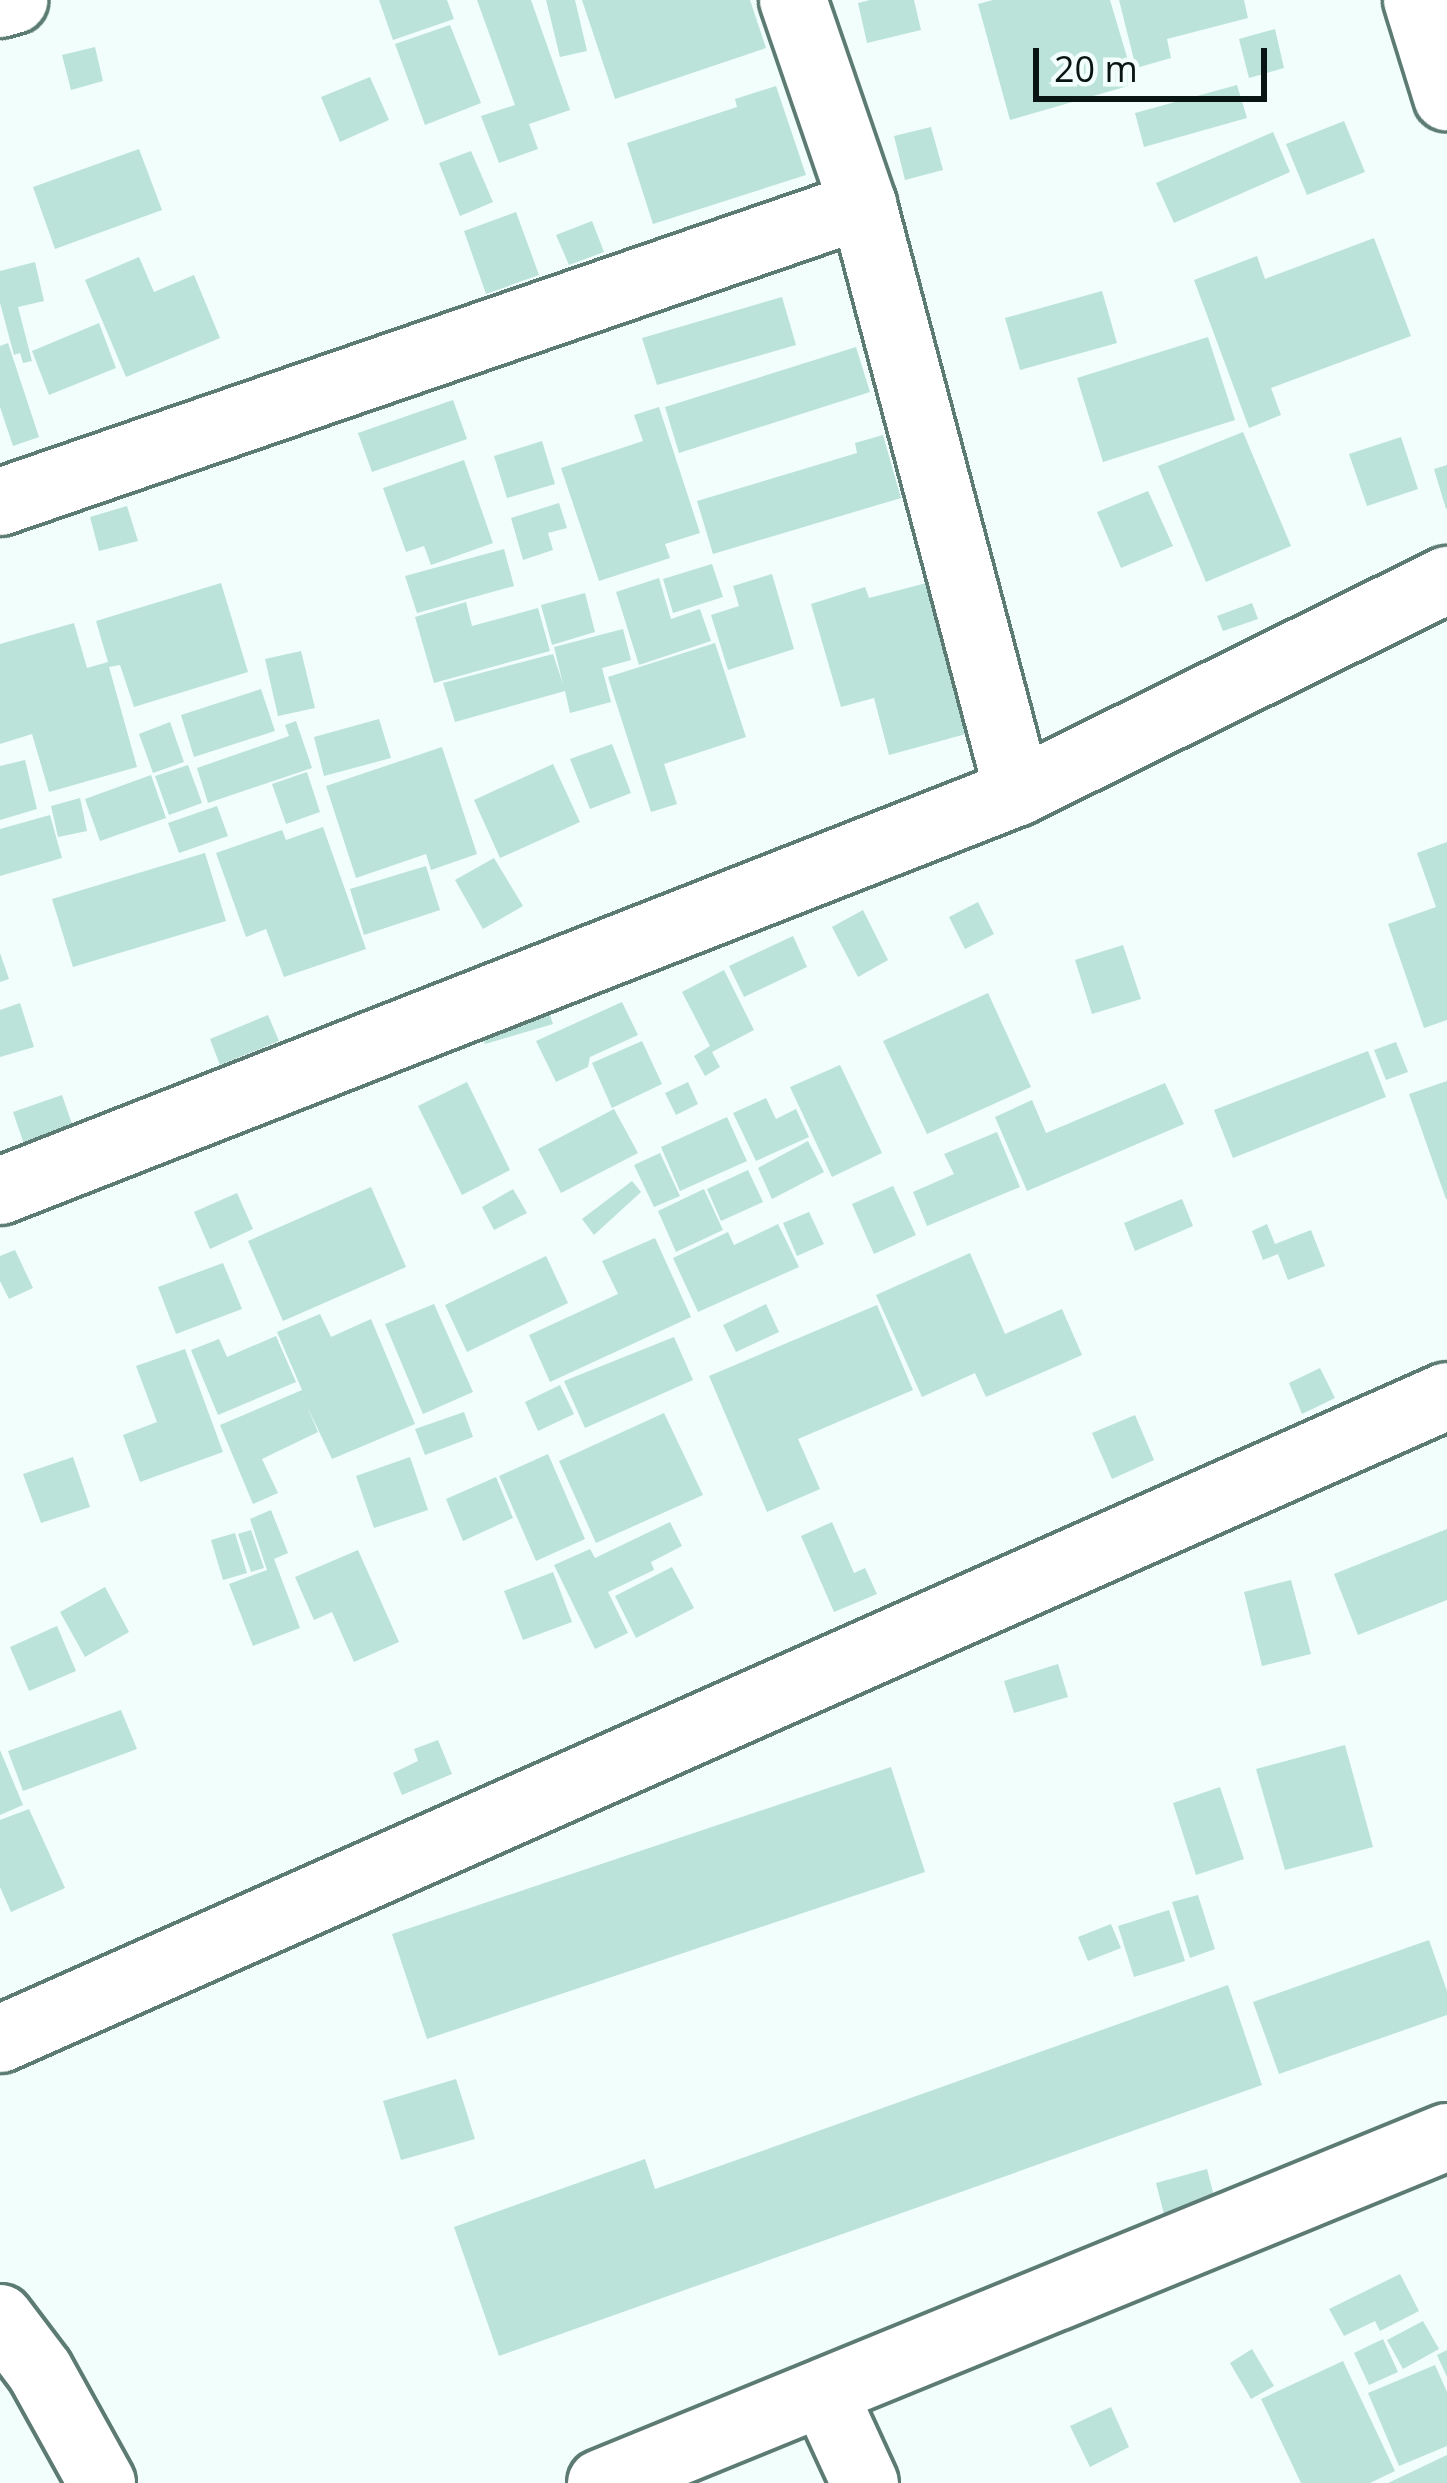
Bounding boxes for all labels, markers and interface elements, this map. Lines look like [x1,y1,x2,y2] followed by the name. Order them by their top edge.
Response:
[1039,24,1273,98] scale bar
[1054,44,1138,93] text: 20 m

